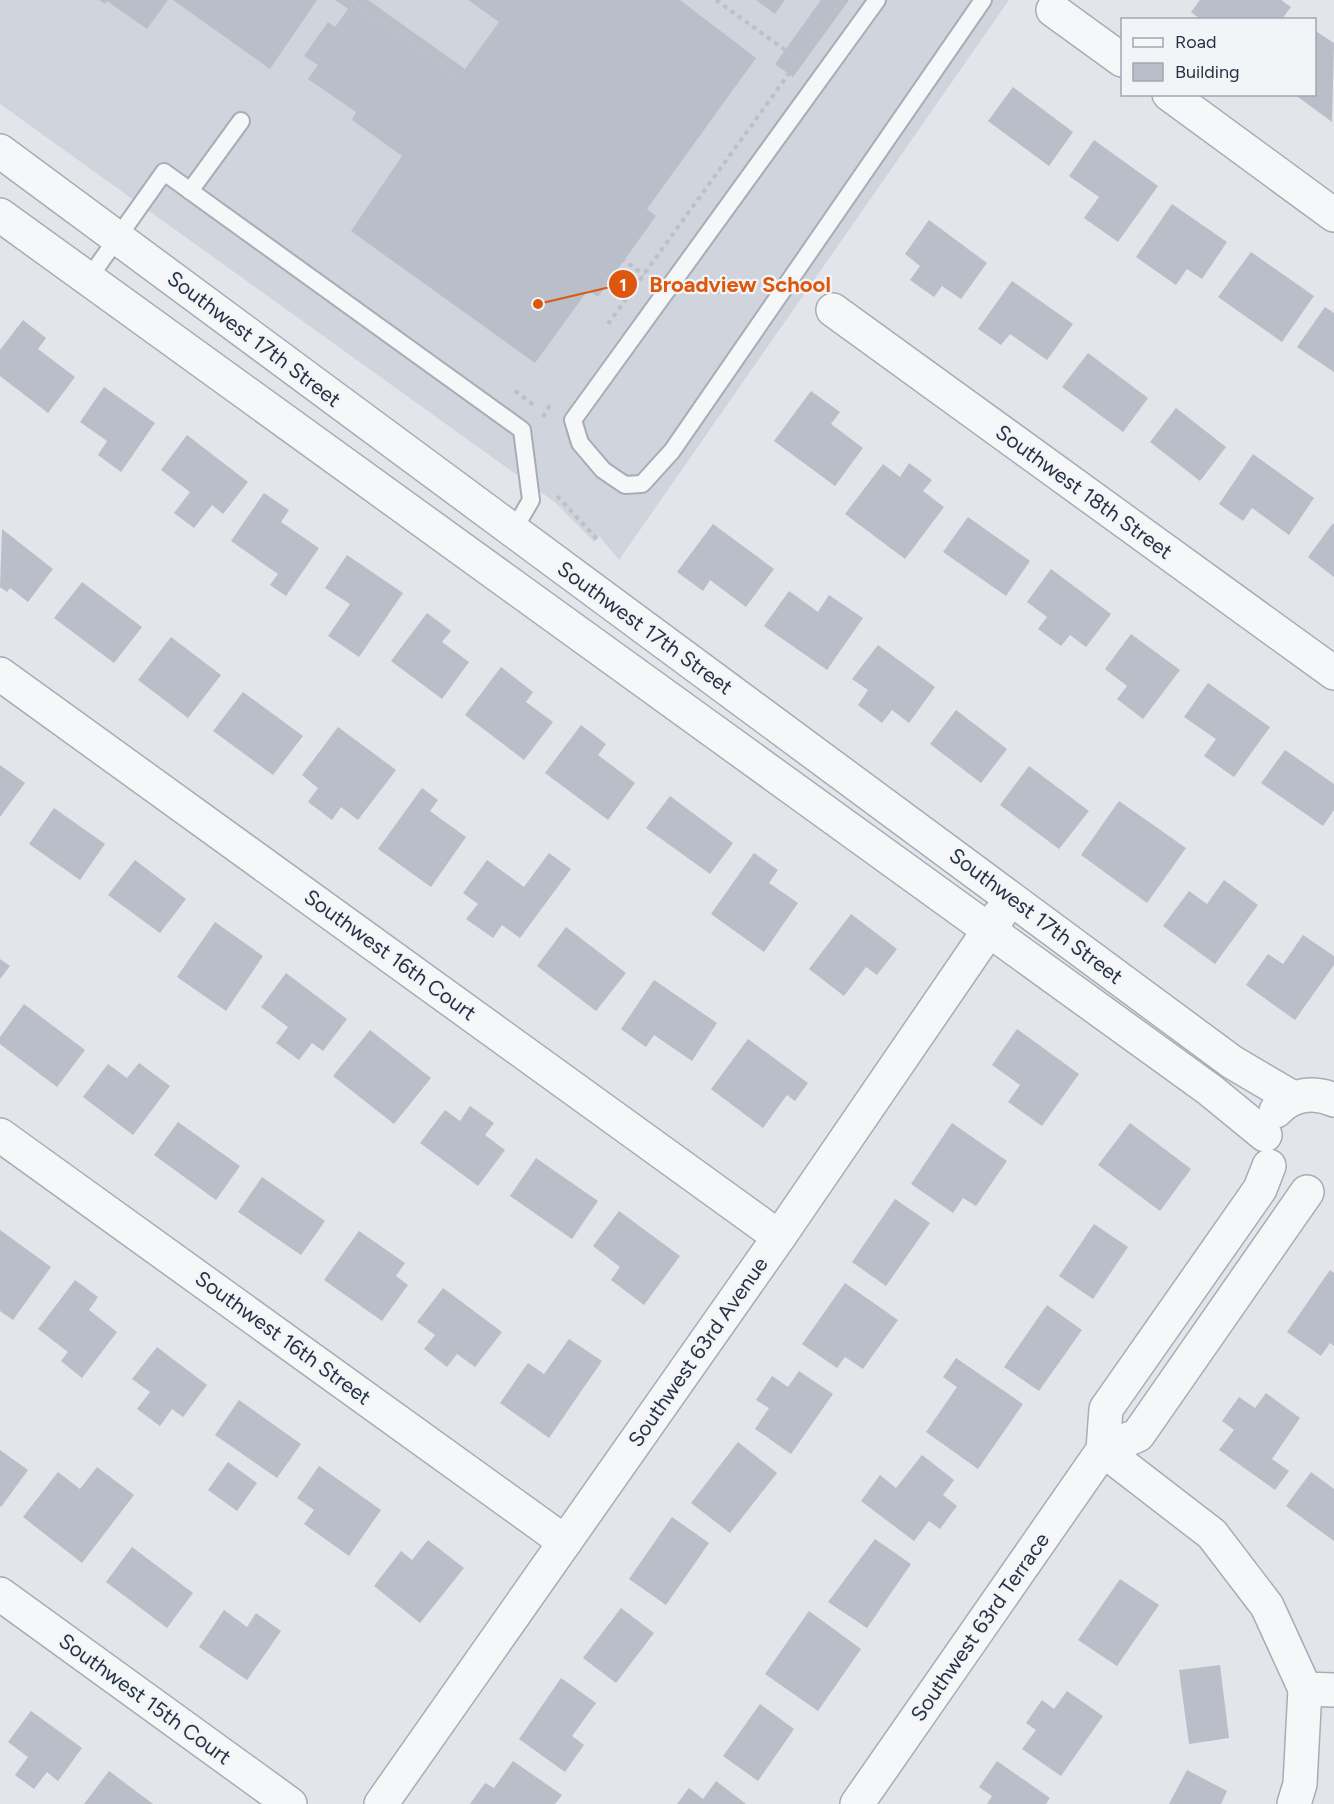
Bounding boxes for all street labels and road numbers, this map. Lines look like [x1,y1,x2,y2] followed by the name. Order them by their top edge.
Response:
[163,265,346,412] street label: Southwest 17th Street
[991,419,1177,564] street label: Southwest 18th Street
[553,556,738,700] street label: Southwest 17th Street
[945,842,1128,989] street label: Southwest 17th Street
[299,884,481,1025] street label: Southwest 16th Court
[623,1252,773,1451] street label: Southwest 63rd Avenue
[191,1265,376,1410] street label: Southwest 16th Street
[905,1528,1054,1726] street label: Southwest 63rd Terrace
[54,1628,236,1769] street label: Southwest 15th Court

